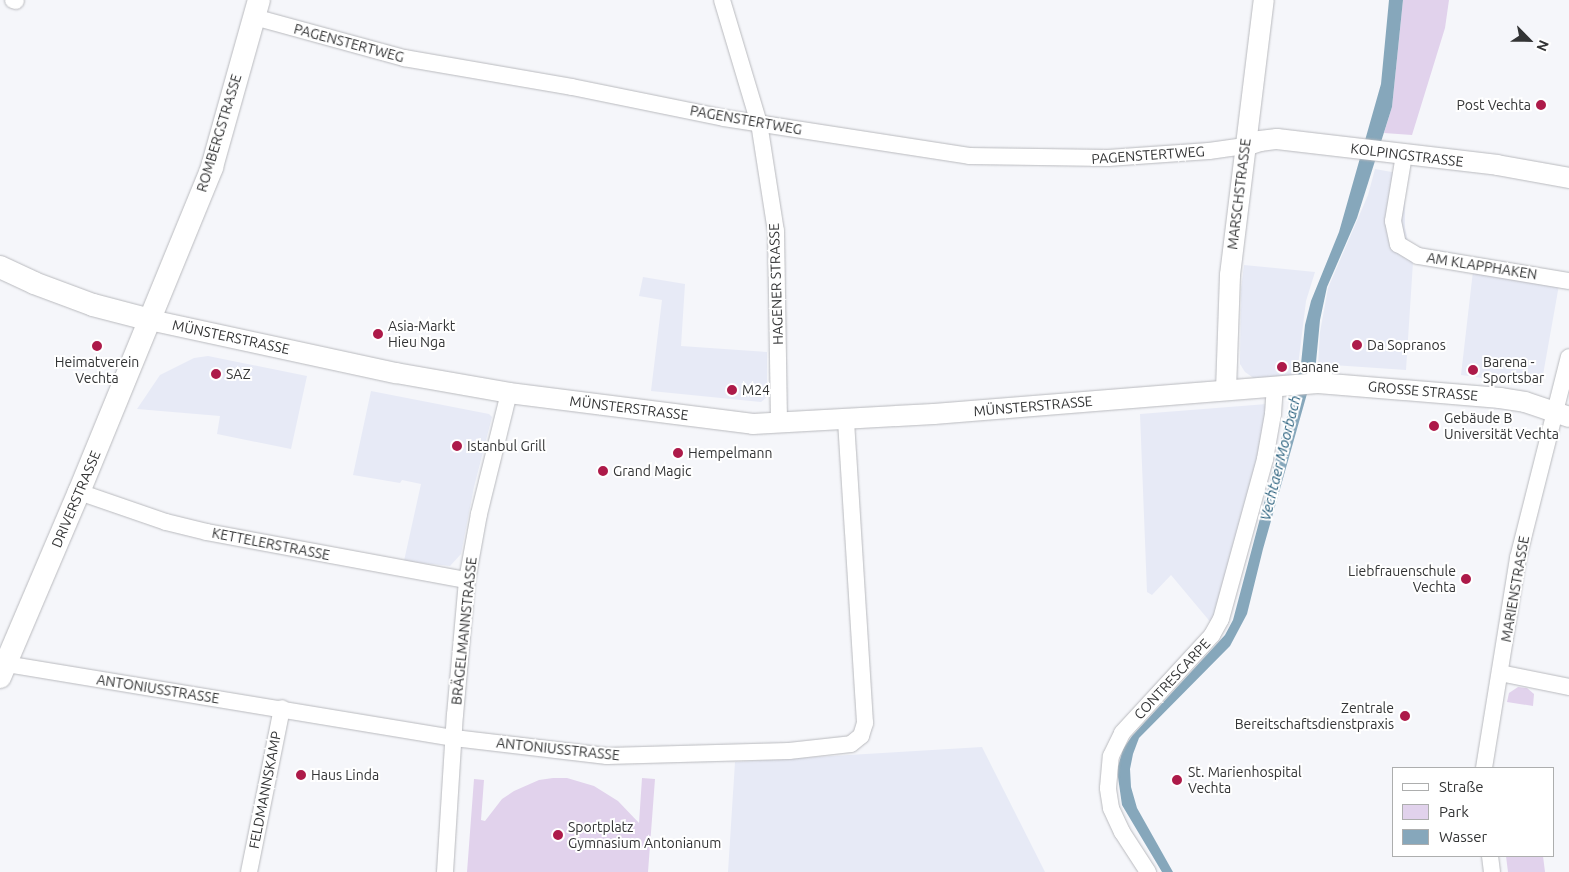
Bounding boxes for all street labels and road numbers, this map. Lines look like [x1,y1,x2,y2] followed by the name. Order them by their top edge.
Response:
[292,20,406,66] street label: PAGENSTERTWEG
[193,72,245,194] street label: ROMBERGSTRASSE
[689,102,803,138] street label: PAGENSTERTWEG
[1224,138,1254,250] street label: MARSCHSTRASSE
[1350,140,1464,170] street label: KOLPINGSTRASSE
[1091,143,1205,167] street label: PAGENSTERTWEG
[765,223,787,345] street label: HAGENER STRASSE
[1426,249,1538,283] street label: AM KLAPPHAKEN
[171,316,291,358] street label: MÜNSTERSTRASSE
[1367,378,1479,404] street label: GROSSE STRASSE
[569,392,689,424] street label: MÜNSTERSTRASSE
[973,392,1093,420] street label: MÜNSTERSTRASSE
[48,448,104,550] street label: DRIVERSTRASSE
[211,524,331,564] street label: KETTELERSTRASSE
[1497,535,1533,643] street label: MARIENSTRASSE
[448,556,480,706] street label: BRÄGELMANNSTRASSE
[1130,635,1214,723] street label: CONTRESCARPE
[95,671,221,707] street label: ANTONIUSSTRASSE
[245,730,285,850] street label: FELDMANNSKAMP
[495,734,621,764] street label: ANTONIUSSTRASSE

